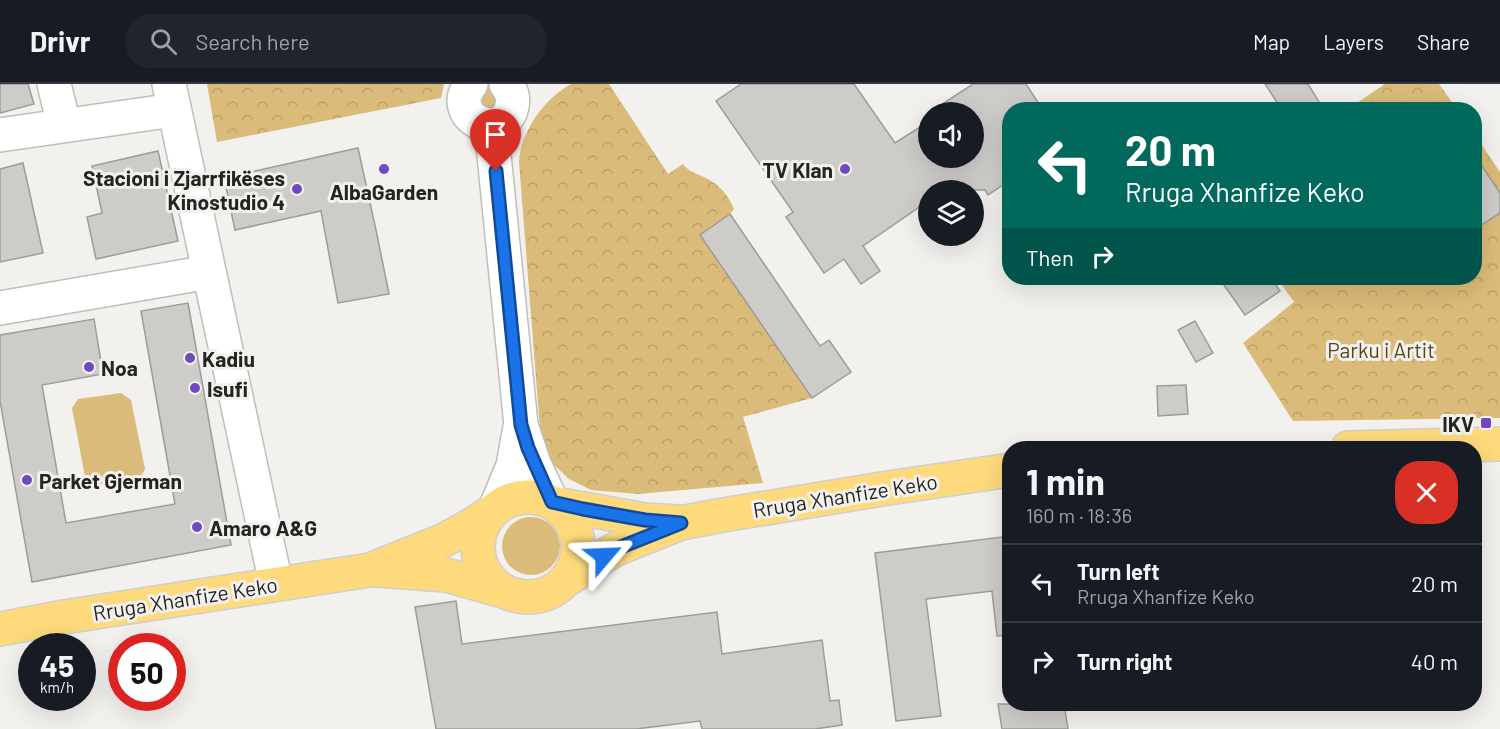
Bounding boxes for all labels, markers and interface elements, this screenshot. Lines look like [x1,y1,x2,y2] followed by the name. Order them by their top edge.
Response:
[126,14,546,68] search box
[30,24,90,58] text: Drivr
[147,25,180,58] icon: search
[195,28,310,54] text: Search here
[1253,29,1290,54] text: Map
[1323,29,1384,54] text: Layers
[1417,29,1470,54] text: Share
[918,102,984,246] map controls
[918,102,984,168] button: sound
[470,109,521,171] pin
[479,118,512,151] icon: arrive
[1125,124,1216,174] text: 20 m
[1026,126,1104,204] icon: left
[763,157,833,182] place label: TV Klan
[377,162,391,176] marker: AlbaGarden
[838,162,852,176] marker: TV Klan
[83,165,285,214] place label: Stacioni i Zjarrfikëses Kinostudio 4
[1125,175,1365,207] text: Rruga Xhanfize Keko
[330,179,438,204] place label: AlbaGarden
[918,180,984,246] button: layers
[290,182,304,196] marker: Stacioni i Zjarrfikëses Kinostudio 4
[1086,240,1119,273] icon: right
[1026,244,1074,270] text: Then
[1327,337,1435,362] park label: Parku i Artit
[202,346,255,371] place label: Kadiu
[183,351,197,365] marker: Kadiu
[101,355,138,380] place label: Noa
[82,360,96,374] marker: Noa
[207,376,248,401] place label: Isufi
[188,381,202,395] marker: Isufi
[1442,411,1474,436] place label: IKV
[1479,416,1493,430] marker: IKV
[1026,459,1105,502] text: 1 min
[1395,461,1458,524] button: close
[39,468,182,493] place label: Parket Gjerman
[751,468,939,522] street label: Rruga Xhanfize Keko
[20,473,34,487] marker: Parket Gjerman
[1026,503,1132,527] text: 160 m · 18:36
[209,515,317,540] place label: Amaro A&G
[190,520,204,534] marker: Amaro A&G
[572,524,636,588] position arrow
[1077,558,1160,584] text: Turn left
[1026,567,1059,600] icon: left
[1411,570,1458,596] text: 20 m
[91,571,279,625] street label: Rruga Xhanfize Keko
[1077,584,1255,608] text: Rruga Xhanfize Keko
[108,633,186,711] speed limit sign: 50
[1026,645,1059,678] icon: right
[40,647,74,683] text: 45
[1077,648,1172,674] text: Turn right
[1411,648,1458,674] text: 40 m
[40,678,74,696] text: km/h

